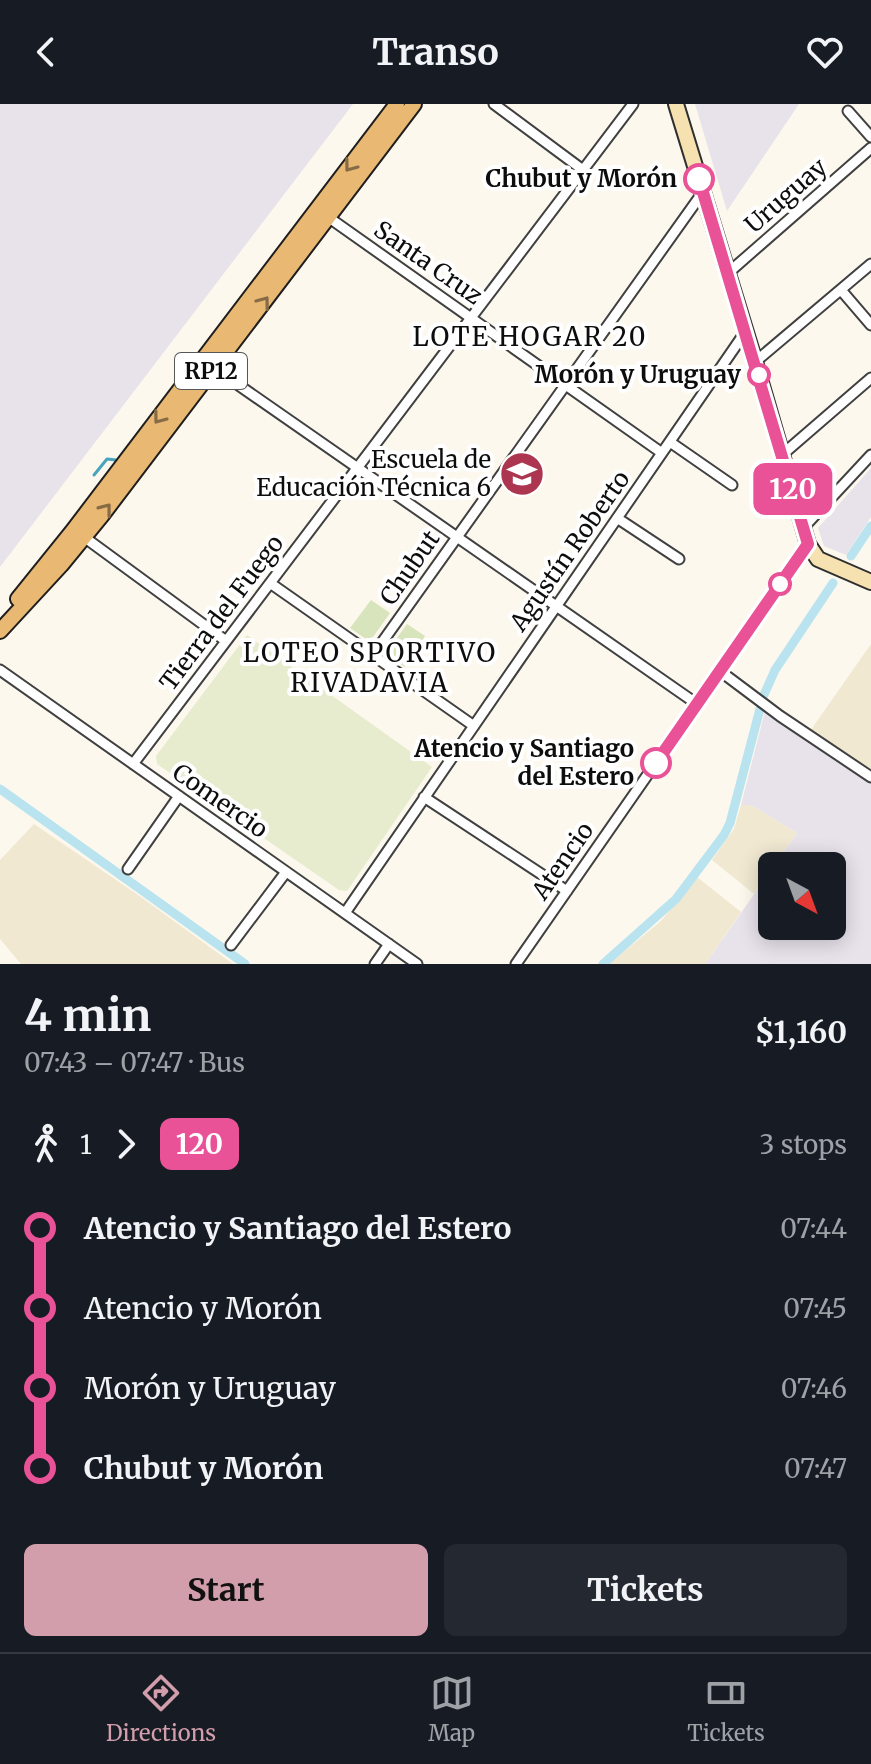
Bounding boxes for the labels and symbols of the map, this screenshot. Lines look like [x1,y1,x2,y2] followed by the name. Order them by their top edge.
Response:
[738,151,833,240] street label: Uruguay
[345,157,359,172] one-way arrow
[486,163,677,194] place label: Chubut y Morón
[684,164,714,194] marker: Chubut y Morón
[368,214,489,311] street label: Santa Cruz
[254,296,268,311] one-way arrow
[412,320,648,353] district label: LOTE HOGAR 20
[175,353,247,389] road number: RP12
[534,359,742,390] place label: Morón y Uruguay
[748,364,770,386] marker: Morón y Uruguay
[154,409,168,423] one-way arrow
[256,444,491,503] place label: Escuela de Educación Técnica 6
[498,450,546,498] school or university icon: Escuela de Educación Técnica 6
[747,463,839,515] line badge: 120
[502,464,636,638] street label: Agustín Roberto
[97,503,111,518] one-way arrow
[373,524,447,611] street label: Chubut
[153,529,290,697] street label: Tierra del Fuego
[769,573,791,595] unlabelled marker
[243,636,497,699] district label: LOTEO SPORTIVO RIVADAVIA
[413,733,634,792] place label: Atencio y Santiago del Estero
[641,748,671,778] marker: Atencio y Santiago del Estero
[167,756,274,845] street label: Comercio
[524,816,600,906] street label: Atencio
[758,852,846,940] north arrow

